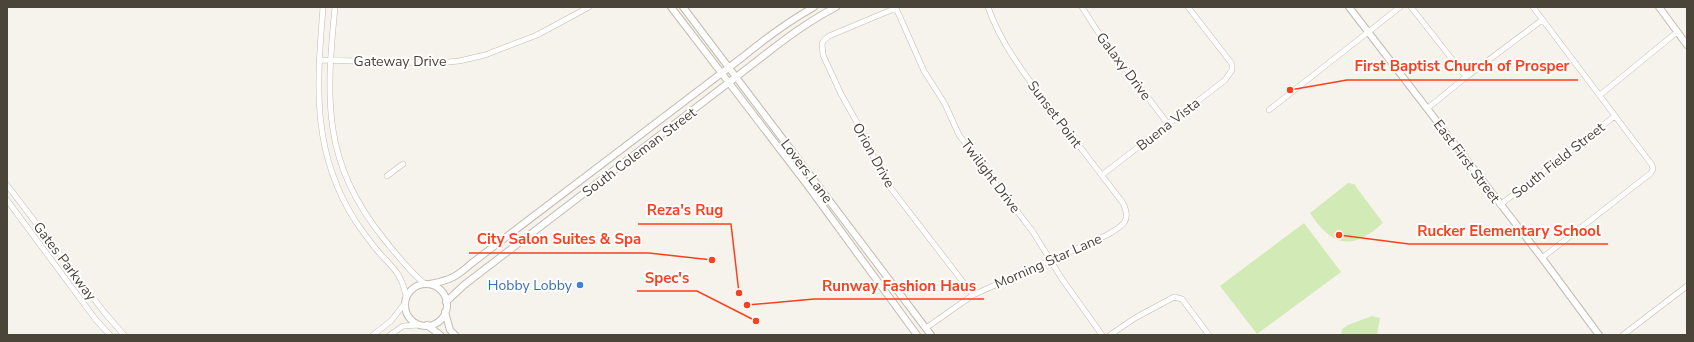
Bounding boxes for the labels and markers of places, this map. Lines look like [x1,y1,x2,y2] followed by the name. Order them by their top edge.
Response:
[1347,53,1578,80] callout: First Baptist Church of Prosper
[638,197,731,224] callout: Reza's Rug
[1409,217,1608,244] callout: Rucker Elementary School
[469,226,649,253] callout: City Salon Suites & Spa
[637,264,697,291] callout: Spec's
[814,272,984,299] callout: Runway Fashion Haus
[488,276,573,295] place label: Hobby Lobby
[575,280,585,290] marker: Hobby Lobby

